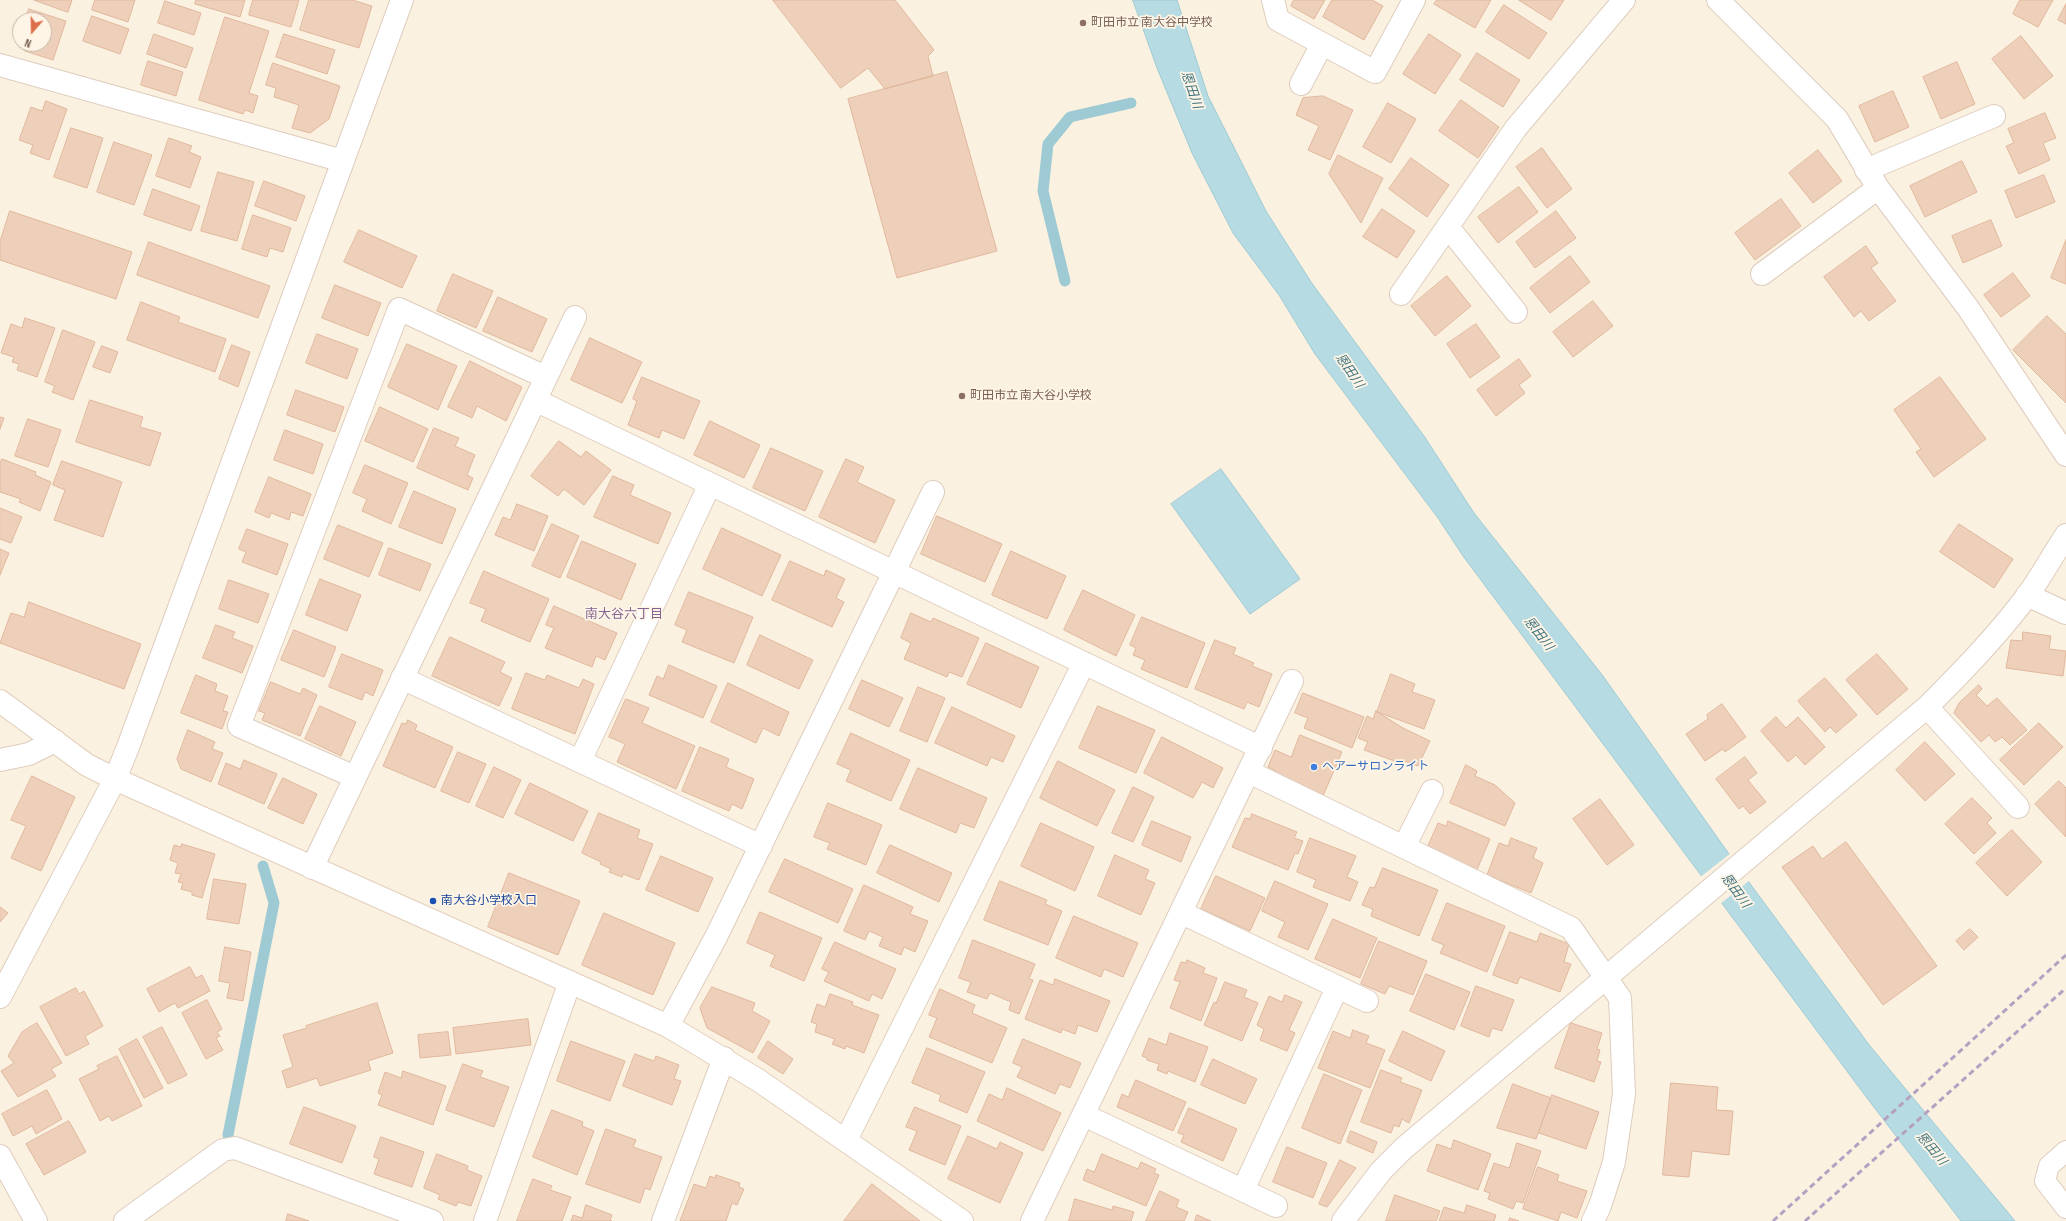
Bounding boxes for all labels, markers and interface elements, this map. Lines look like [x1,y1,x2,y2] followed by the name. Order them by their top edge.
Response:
[12,12,52,52] north arrow
[1091,16,1213,30] place label: 町田市立 南大谷中学校
[1078,18,1088,28] marker: 町田市立 南大谷中学校
[23,36,33,50] text: N
[1177,69,1205,111] water label: 恩田川
[1331,351,1367,391] water label: 恩田川
[970,389,1092,403] place label: 町田市立 南大谷小学校
[957,391,967,401] marker: 町田市立 南大谷小学校
[585,607,663,623] district label: 南大谷六丁目
[1520,614,1556,654] water label: 恩田川
[1322,760,1429,774] place label: ヘアーサロンライト
[1309,762,1319,772] marker: ヘアーサロンライト
[1717,871,1753,911] water label: 恩田川
[441,894,537,908] place label: 南大谷小学校入口
[428,896,438,906] marker: 南大谷小学校入口
[1912,1129,1950,1169] water label: 恩田川

